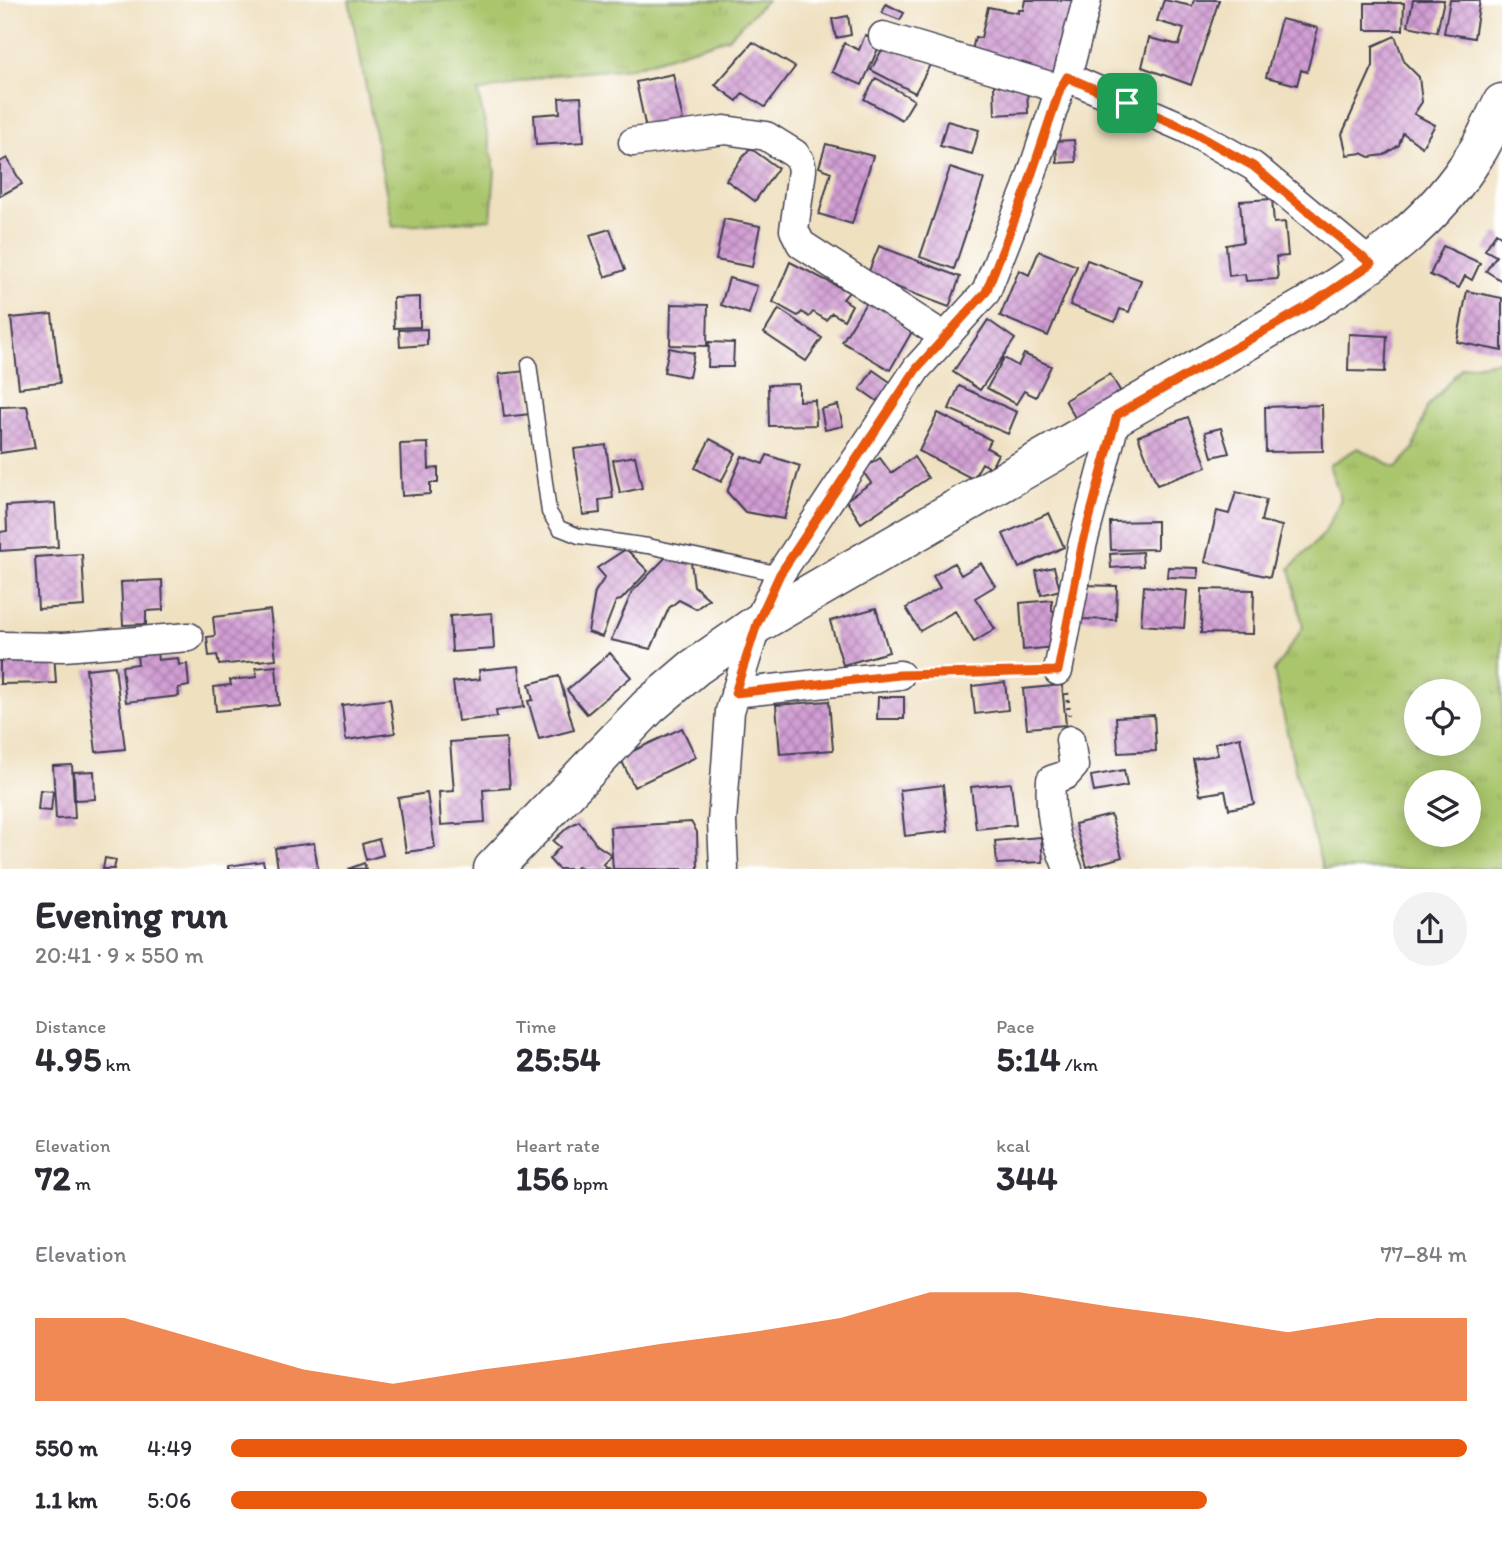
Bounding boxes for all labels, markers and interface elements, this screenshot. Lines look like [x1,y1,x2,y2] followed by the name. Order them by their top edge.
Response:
[1097,73,1157,133] pin
[1108,84,1146,122] icon: arrive
[1404,679,1481,847] map controls
[1404,679,1481,756] button: locate
[1404,770,1481,847] button: layers
[35,892,228,938] text: Evening run
[1393,892,1467,966] button: share
[35,941,204,969] text: 20:41 · 9 × 550 m
[35,1015,106,1038] text: Distance
[516,1015,556,1038] text: Time
[996,1015,1034,1038] text: Pace
[35,1038,101,1080] text: 4.95
[516,1038,600,1080] text: 25:54
[996,1038,1061,1080] text: 5:14
[101,1053,131,1076] text: km
[1061,1053,1098,1076] text: /km
[35,1134,111,1157] text: Elevation
[516,1134,600,1157] text: Heart rate
[996,1134,1030,1157] text: kcal
[35,1157,71,1199] text: 72
[516,1157,569,1199] text: 156
[996,1157,1057,1199] text: 344
[71,1172,91,1195] text: m
[569,1172,608,1195] text: bpm
[35,1240,126,1268] text: Elevation
[1380,1240,1467,1268] text: 77–84 m
[35,1434,98,1462] text: 550 m
[147,1434,192,1462] text: 4:49
[35,1486,98,1514] text: 1.1 km
[147,1486,191,1514] text: 5:06

